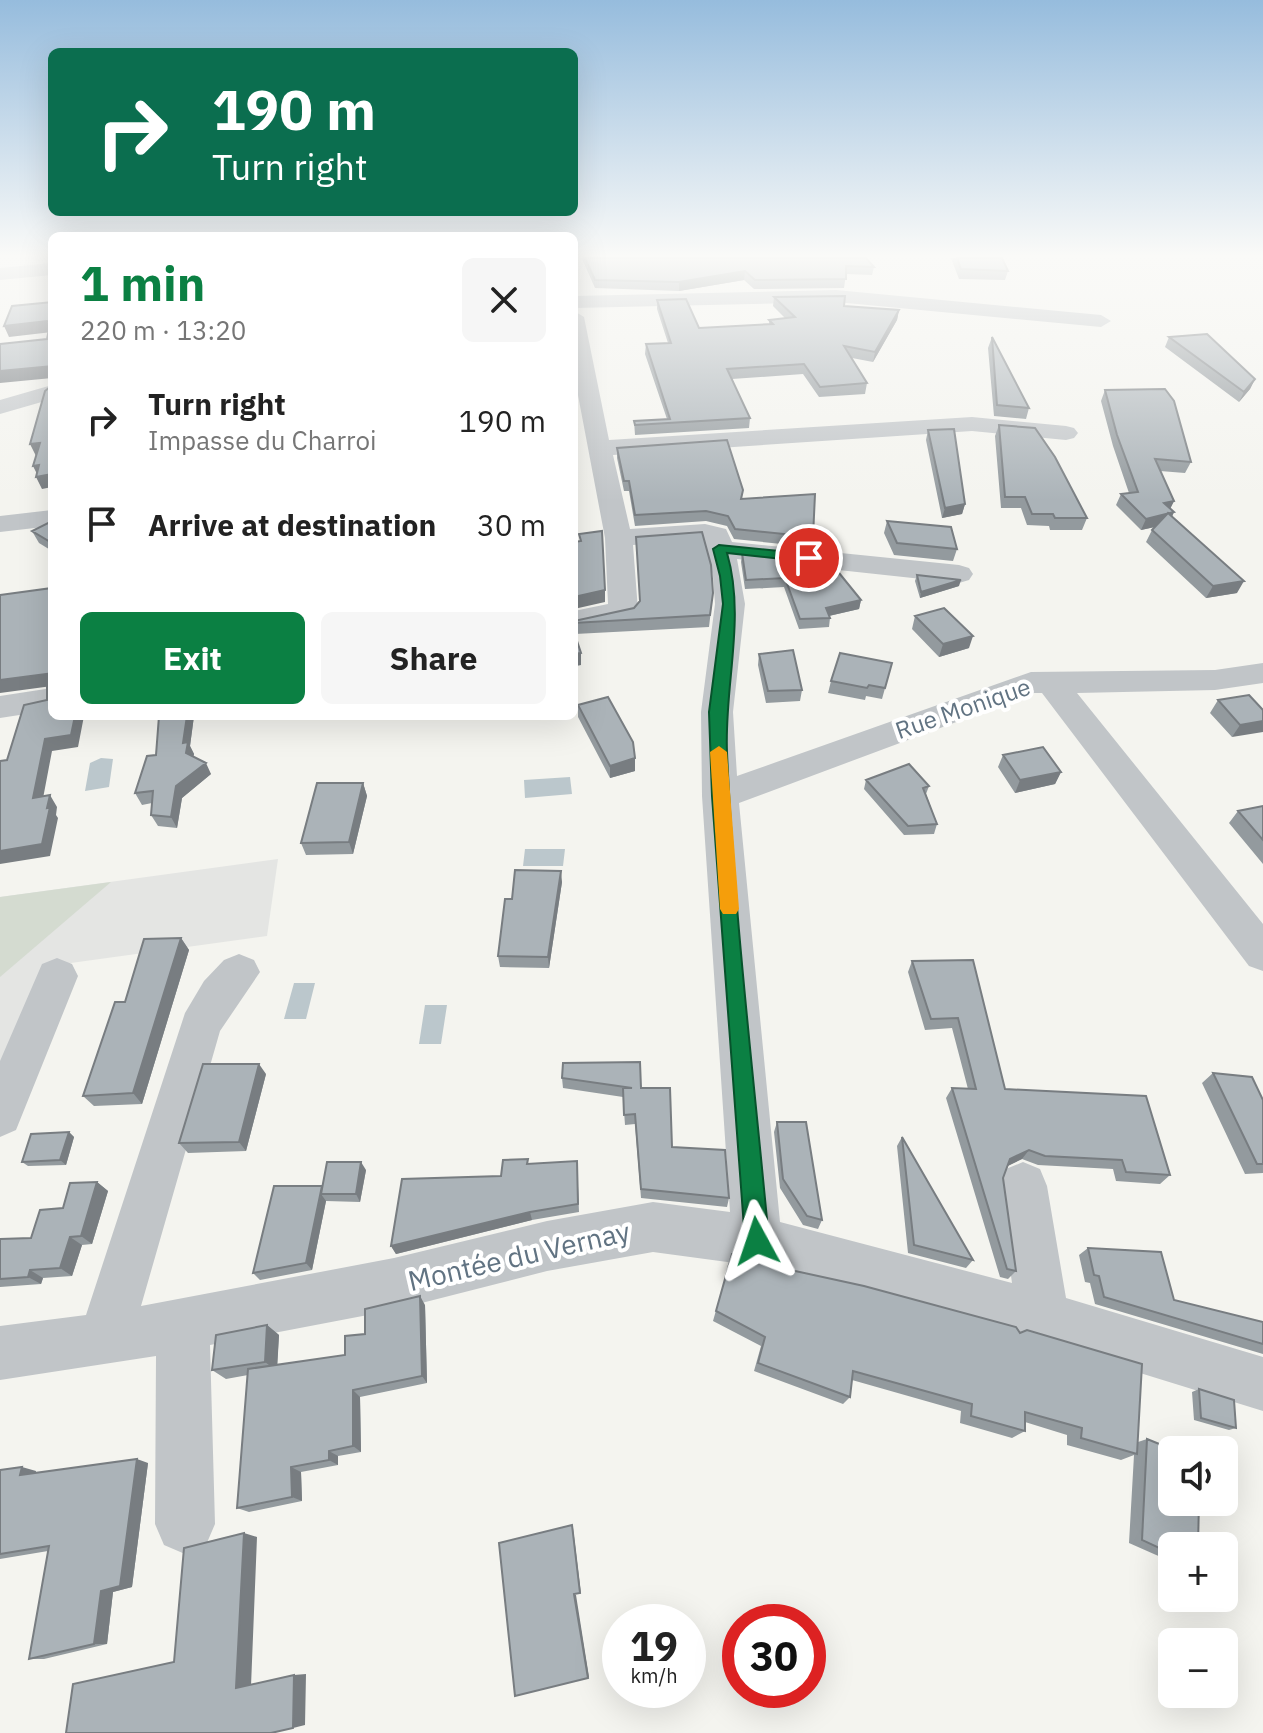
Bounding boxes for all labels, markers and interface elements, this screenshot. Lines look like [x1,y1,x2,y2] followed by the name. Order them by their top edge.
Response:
[212,73,376,145] text: 190 m
[80,80,184,184] icon: right
[212,143,368,190] text: Turn right
[80,252,205,314] text: 1 min
[462,258,546,342] button: close
[80,313,246,347] text: 220 m · 13:20
[148,384,286,423] text: Turn right
[80,398,124,442] icon: right
[459,401,546,440] text: 190 m
[148,423,376,457] text: Impasse du Charroi
[80,502,124,546] icon: arrive
[148,505,436,544] text: Arrive at destination
[477,505,546,544] text: 30 m
[775,524,843,592] pin
[787,536,831,580] icon: arrive
[80,612,305,704] button: Exit
[321,612,546,704] button: Share
[891,670,1035,746] street label: Rue Monique
[715,1199,799,1283] position arrow
[404,1212,634,1299] street label: Montée du Vernay
[1158,1436,1238,1708] map controls
[1158,1436,1238,1516] button: sound
[1158,1532,1238,1612] button: +
[722,1604,826,1708] speed limit sign: 30
[630,1620,678,1672] text: 19
[1158,1628,1238,1708] button: −
[630,1662,678,1689] text: km/h

